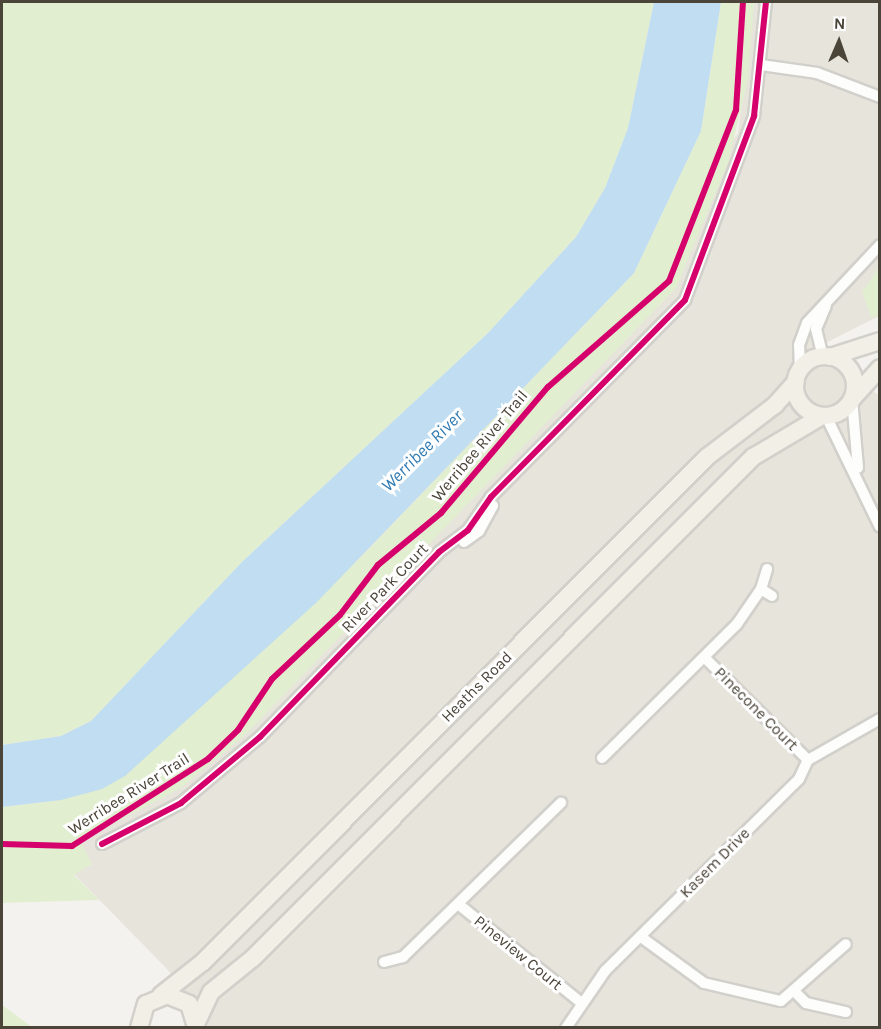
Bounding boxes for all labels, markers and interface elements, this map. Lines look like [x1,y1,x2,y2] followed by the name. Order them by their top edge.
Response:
[809,12,869,72] north arrow
[834,14,846,33] text: N
[428,387,532,505] street label: Werribee River Trail
[377,406,467,496] water label: Werribee River
[338,539,432,637] street label: River Park Court
[438,648,516,726] street label: Heaths Road
[710,663,802,755] street label: Pinecone Court
[65,749,193,839] street label: Werribee River Trail
[676,824,754,902] street label: Kasem Drive
[470,912,566,994] street label: Pineview Court

